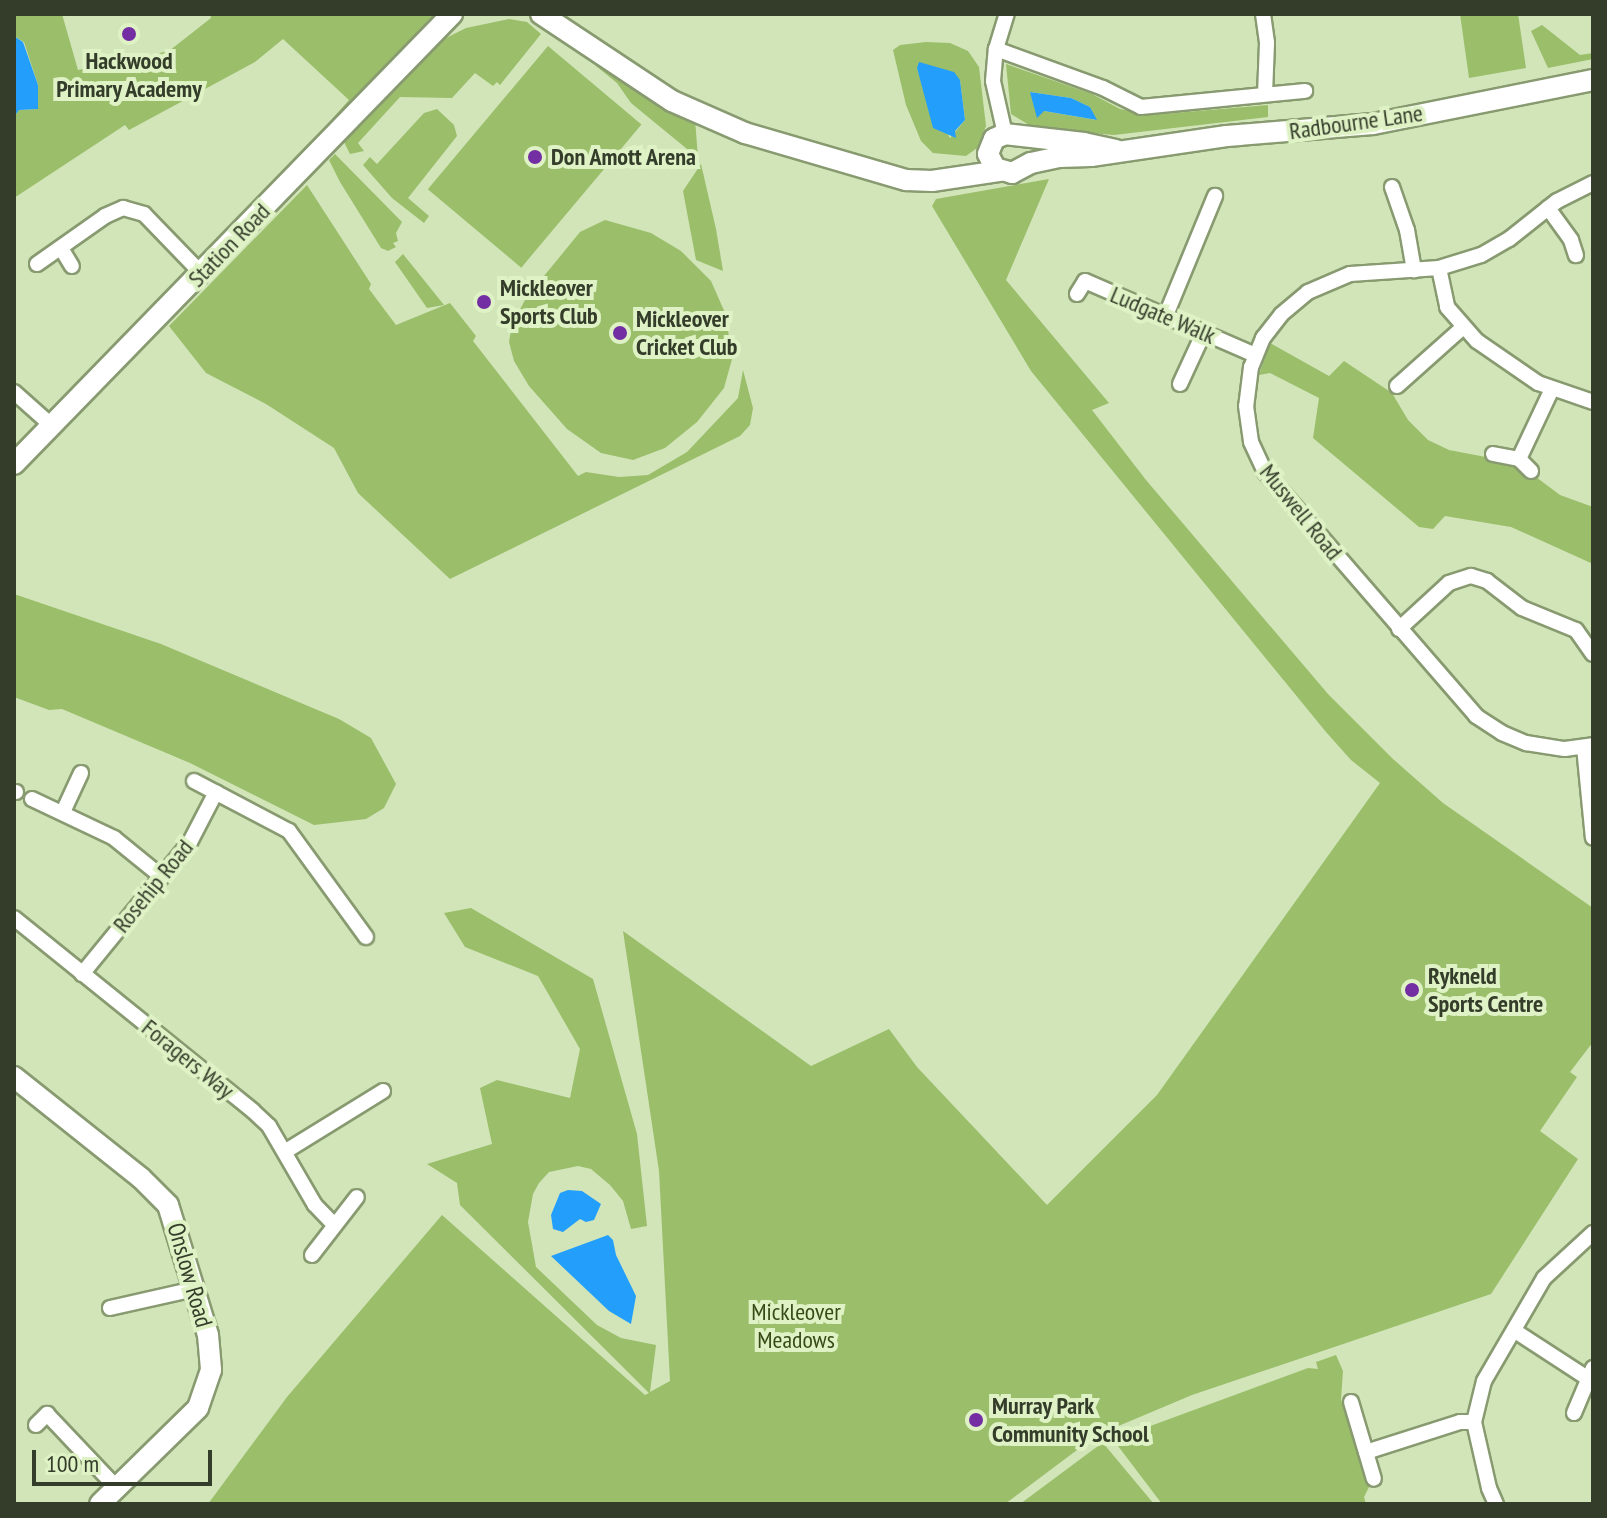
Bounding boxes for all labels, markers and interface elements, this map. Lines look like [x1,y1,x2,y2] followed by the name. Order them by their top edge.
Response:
[120,25,138,43] marker: Hackwood Primary Academy
[55,47,203,103] place label: Hackwood Primary Academy
[1287,98,1425,146] street label: Radbourne Lane
[551,143,698,171] place label: Don Amott Arena
[526,148,544,166] marker: Don Amott Arena
[182,197,276,293] street label: Station Road
[500,274,598,330] place label: Mickleover Sports Club
[1106,280,1220,350] street label: Ludgate Walk
[475,293,493,311] marker: Mickleover Sports Club
[636,305,738,361] place label: Mickleover Cricket Club
[611,324,629,342] marker: Mickleover Cricket Club
[1254,458,1348,566] street label: Muswell Road
[107,834,199,938] street label: Rosehip Road
[1428,962,1543,1018] place label: Rykneld Sports Centre
[1403,981,1421,999] marker: Rykneld Sports Centre
[136,1013,240,1105] street label: Foragers Way
[161,1219,219,1331] street label: Onslow Road
[751,1298,841,1354] park label: Mickleover Meadows
[992,1392,1150,1448] place label: Murray Park Community School
[967,1411,985,1429] marker: Murray Park Community School
[36,1434,216,1484] scale bar
[46,1448,99,1479] text: 100 m

